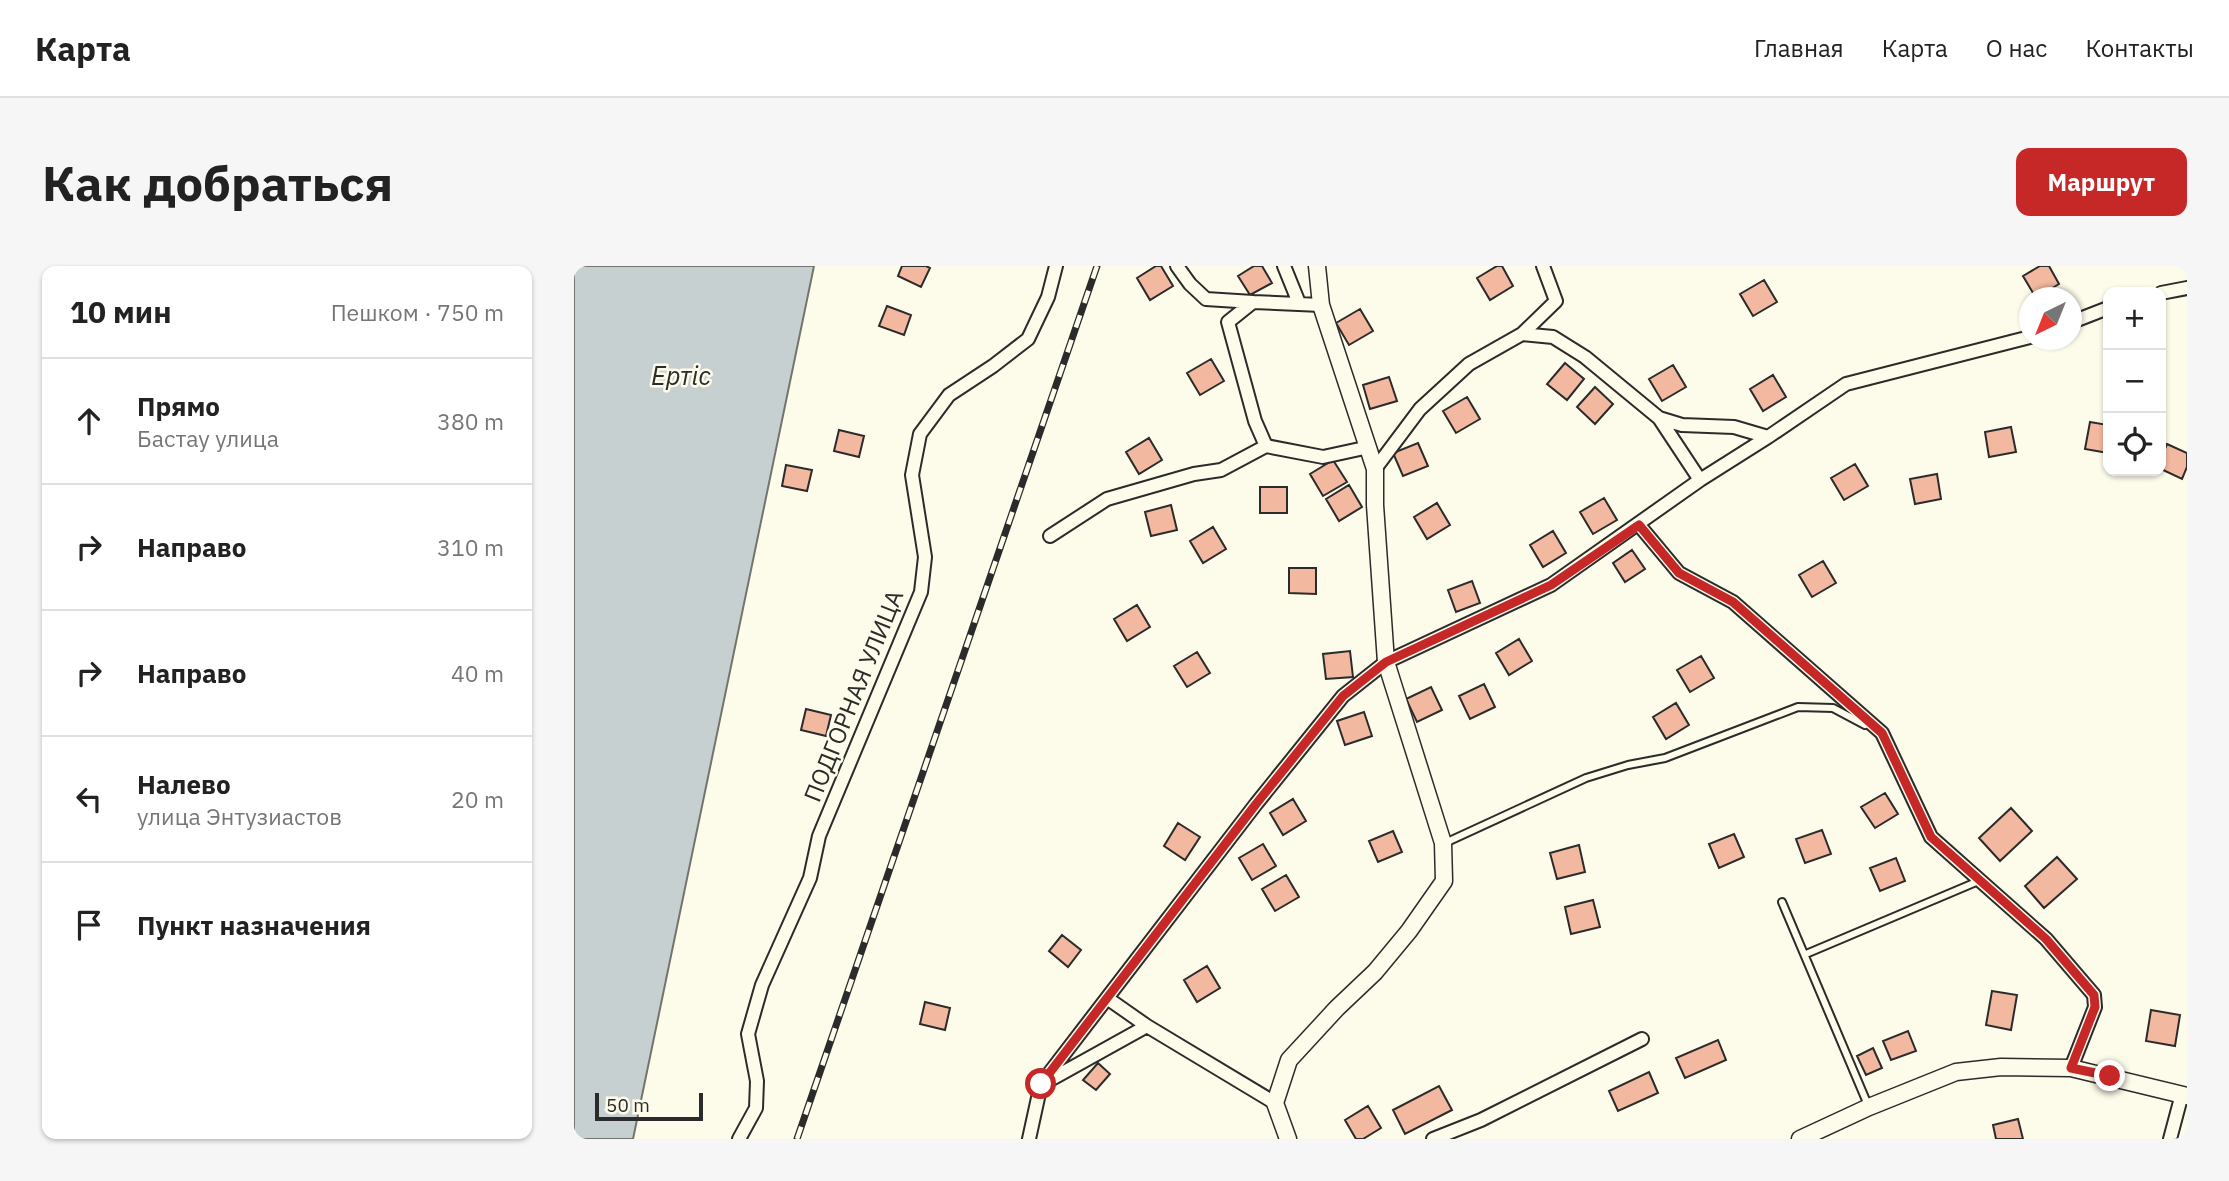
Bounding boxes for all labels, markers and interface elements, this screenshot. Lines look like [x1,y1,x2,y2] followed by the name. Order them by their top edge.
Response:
[35,27,131,70] text: Карта
[1754,32,1844,64] text: Главная
[1882,32,1948,64] text: Карта
[1986,32,2047,64] text: О нас
[2085,32,2194,64] text: Контакты
[2016,148,2187,216] button: Маршрут
[42,151,393,214] text: Как добраться
[2019,287,2082,350] north arrow
[2103,287,2166,476] map controls
[2103,287,2166,350] button: +
[70,292,172,331] text: 10 мин
[331,297,504,327] text: Пешком · 750 m
[2103,350,2166,413] button: −
[651,358,711,392] water label: Ертіс
[137,389,220,423] text: Прямо
[70,402,108,440] icon: ahead
[437,406,504,436] text: 380 m
[2103,413,2166,476] button: locate
[137,423,279,453] text: Бастау улица
[70,528,108,566] icon: right
[137,530,246,564] text: Направо
[437,532,504,562] text: 310 m
[796,585,910,806] street label: ПОДГОРНАЯ УЛИЦА
[70,654,108,692] icon: right
[137,656,246,690] text: Направо
[451,658,504,688] text: 40 m
[137,767,231,801] text: Налево
[70,780,108,818] icon: left
[451,784,504,814] text: 20 m
[137,801,342,831] text: улица Энтузиастов
[70,906,108,944] icon: arrive
[137,908,371,942] text: Пункт назначения
[2094,1060,2125,1091] route end
[1025,1068,1056,1099] route start
[595,1090,704,1122] scale bar
[606,1093,650,1117] text: 50 m

